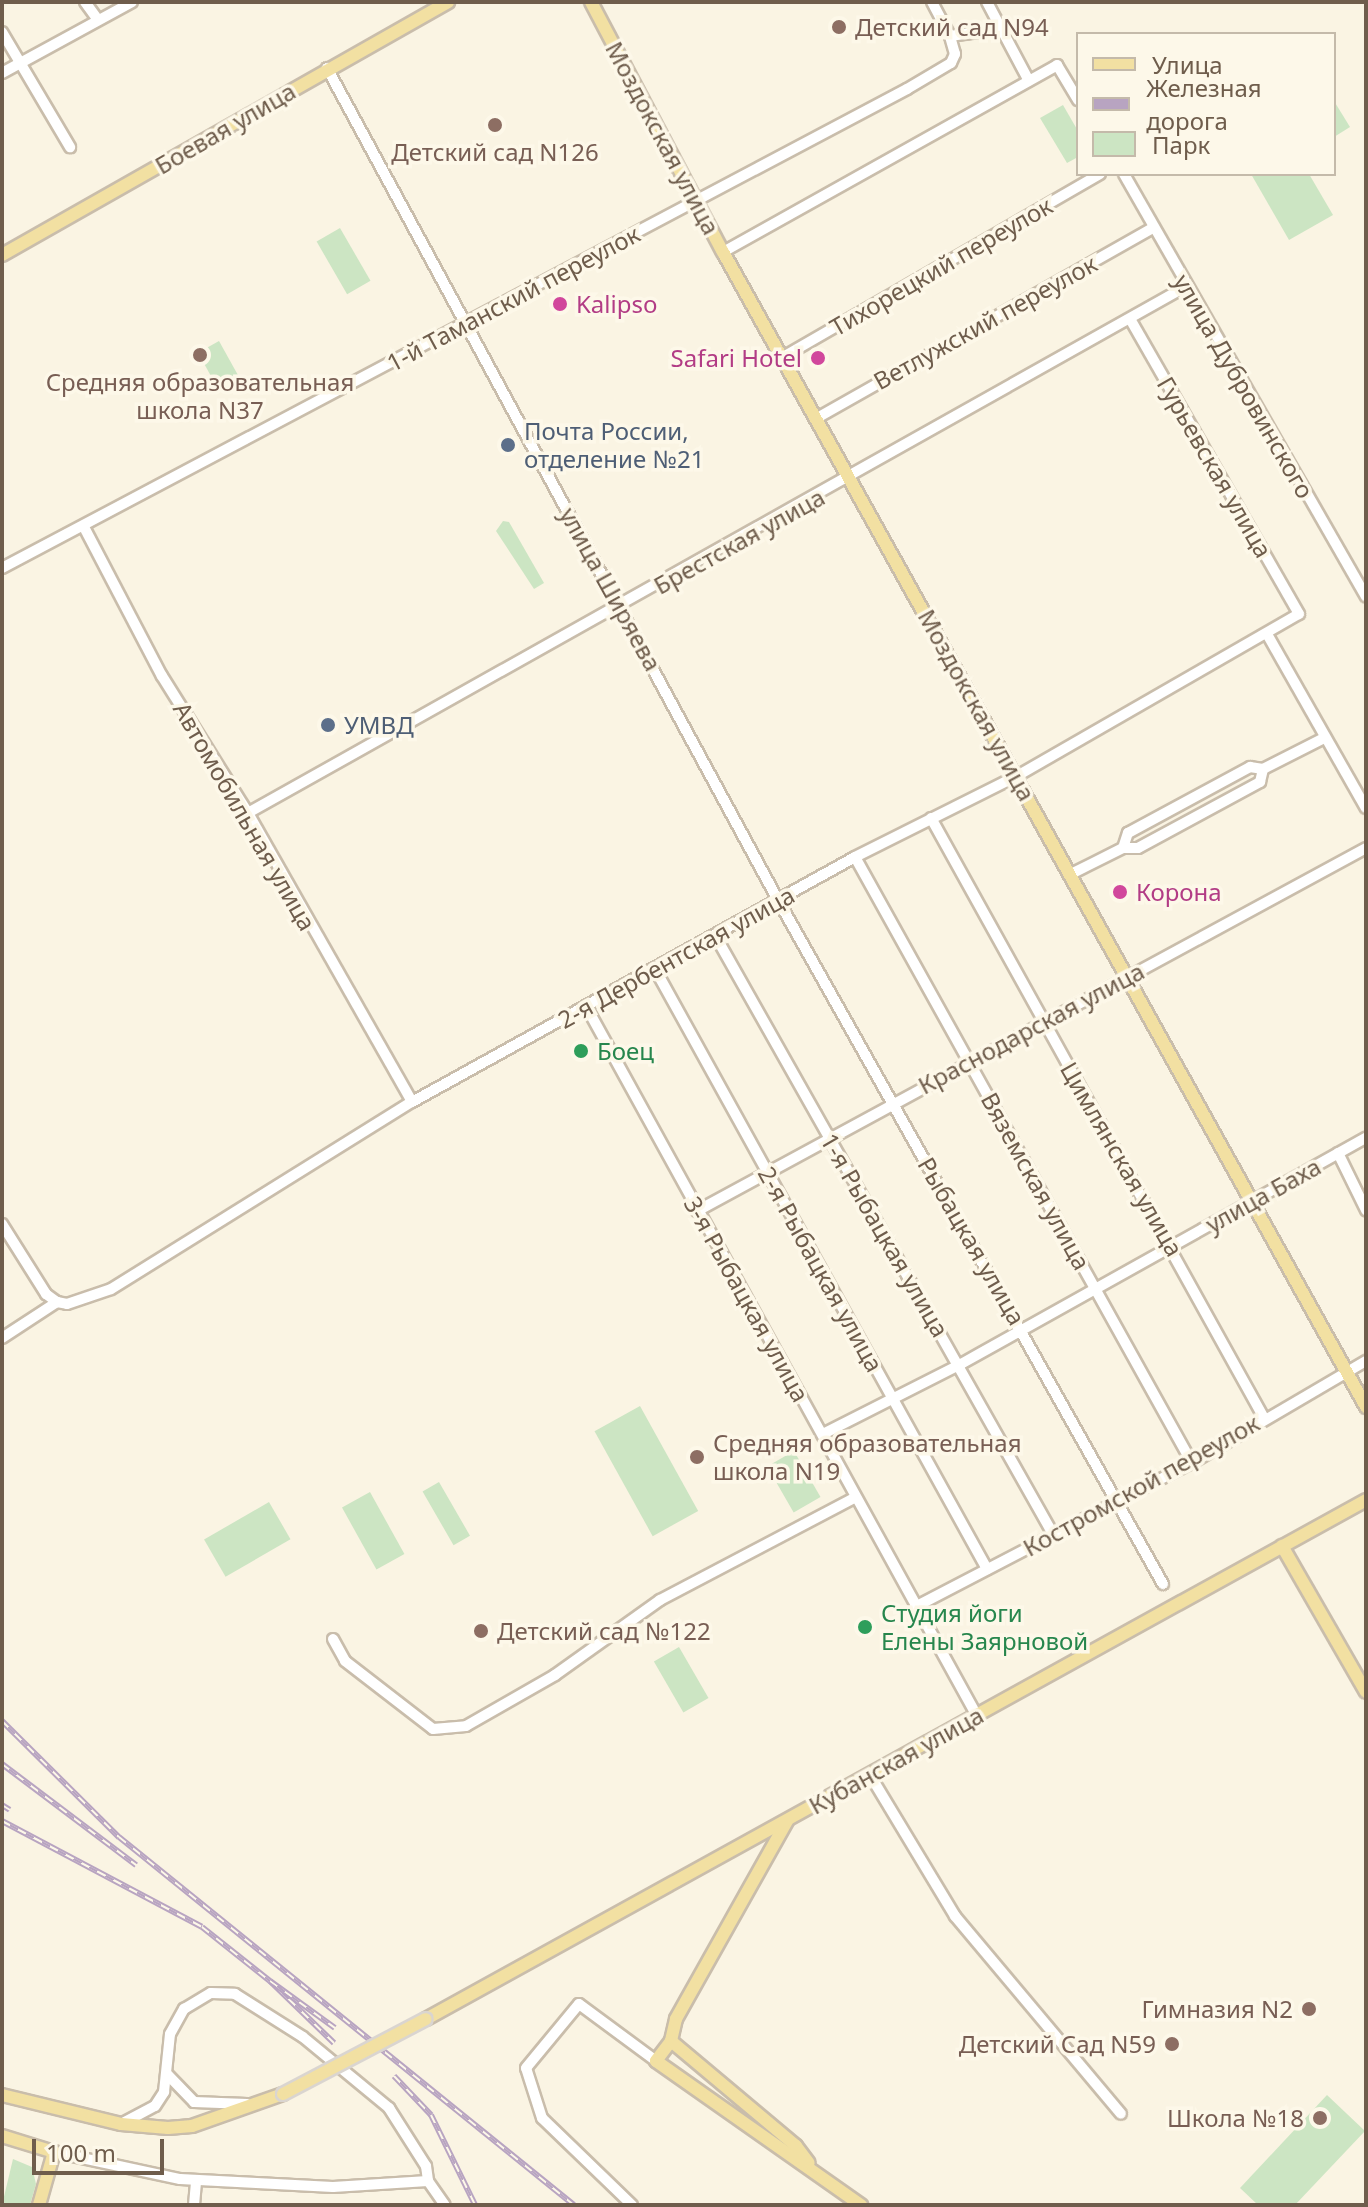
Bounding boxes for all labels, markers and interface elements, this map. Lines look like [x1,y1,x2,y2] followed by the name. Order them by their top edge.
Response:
[855,13,1049,41] place label: Детский сад N94
[830,18,848,36] marker: Детский сад N94
[1076,32,1336,176] legend
[600,37,726,239] street label: Моздокская улица
[1152,48,1223,81] text: Улица
[1146,71,1262,137] text: Железная дорога
[150,76,300,180] street label: Боевая улица
[486,116,504,134] marker: Детский сад N126
[1152,128,1210,161] text: Парк
[391,138,599,166] place label: Детский сад N126
[825,191,1057,341] street label: Тихорецкий переулок
[382,219,644,377] street label: 1-й Таманский переулок
[868,249,1102,395] street label: Ветлужский переулок
[1168,269,1320,503] street label: улица Дубровинского
[576,290,657,318] place label: Kalipso
[551,295,569,313] marker: Kalipso
[671,344,802,372] place label: Safari Hotel
[191,346,209,364] marker: Средняя образовательная школа N37
[809,349,827,367] marker: Safari Hotel
[46,368,354,424] place label: Средняя образовательная школа N37
[1152,371,1278,563] street label: Гурьевская улица
[524,417,704,473] place label: Почта России, отделение №21
[499,436,517,454] marker: Почта России, отделение №21
[649,482,829,600] street label: Брестская улица
[554,502,668,676] street label: улица Ширяева
[912,604,1042,806] street label: Моздокская улица
[168,697,322,935] street label: Автомобильная улица
[344,711,414,739] place label: УМВД
[319,716,337,734] marker: УМВД
[1136,878,1222,906] place label: Корона
[553,880,799,1034] street label: 2-я Дербентская улица
[1111,883,1129,901] marker: Корона
[913,956,1149,1100] street label: Краснодарская улица
[597,1037,654,1065] place label: Боец
[572,1042,590,1060] marker: Боец
[1055,1057,1189,1261] street label: Цимлянская улица
[975,1087,1097,1275] street label: Вяземская улица
[815,1128,955,1342] street label: 1-я Рыбацкая улица
[912,1152,1032,1330] street label: Рыбацкая улица
[1200,1152,1326,1238] street label: улица Баха
[753,1161,889,1377] street label: 2-я Рыбацкая улица
[679,1191,815,1407] street label: 3-я Рыбацкая улица
[1018,1408,1264,1562] street label: Костромской переулок
[713,1429,1022,1485] place label: Средняя образовательная школа N19
[688,1448,706,1466] marker: Средняя образовательная школа N19
[881,1599,1088,1655] place label: Студия йоги Елены Заярновой
[497,1617,711,1645] place label: Детский сад №122
[856,1618,874,1636] marker: Студия йоги Елены Заярновой
[472,1622,490,1640] marker: Детский сад №122
[804,1700,988,1820] street label: Кубанская улица
[1141,1995,1293,2023] place label: Гимназия N2
[1300,2000,1318,2018] marker: Гимназия N2
[959,2030,1156,2058] place label: Детский Сад N59
[1163,2035,1181,2053] marker: Детский Сад N59
[1167,2104,1304,2132] place label: Школа №18
[1311,2109,1329,2127] marker: Школа №18
[36,2123,168,2173] scale bar
[46,2136,116,2169] text: 100 m

